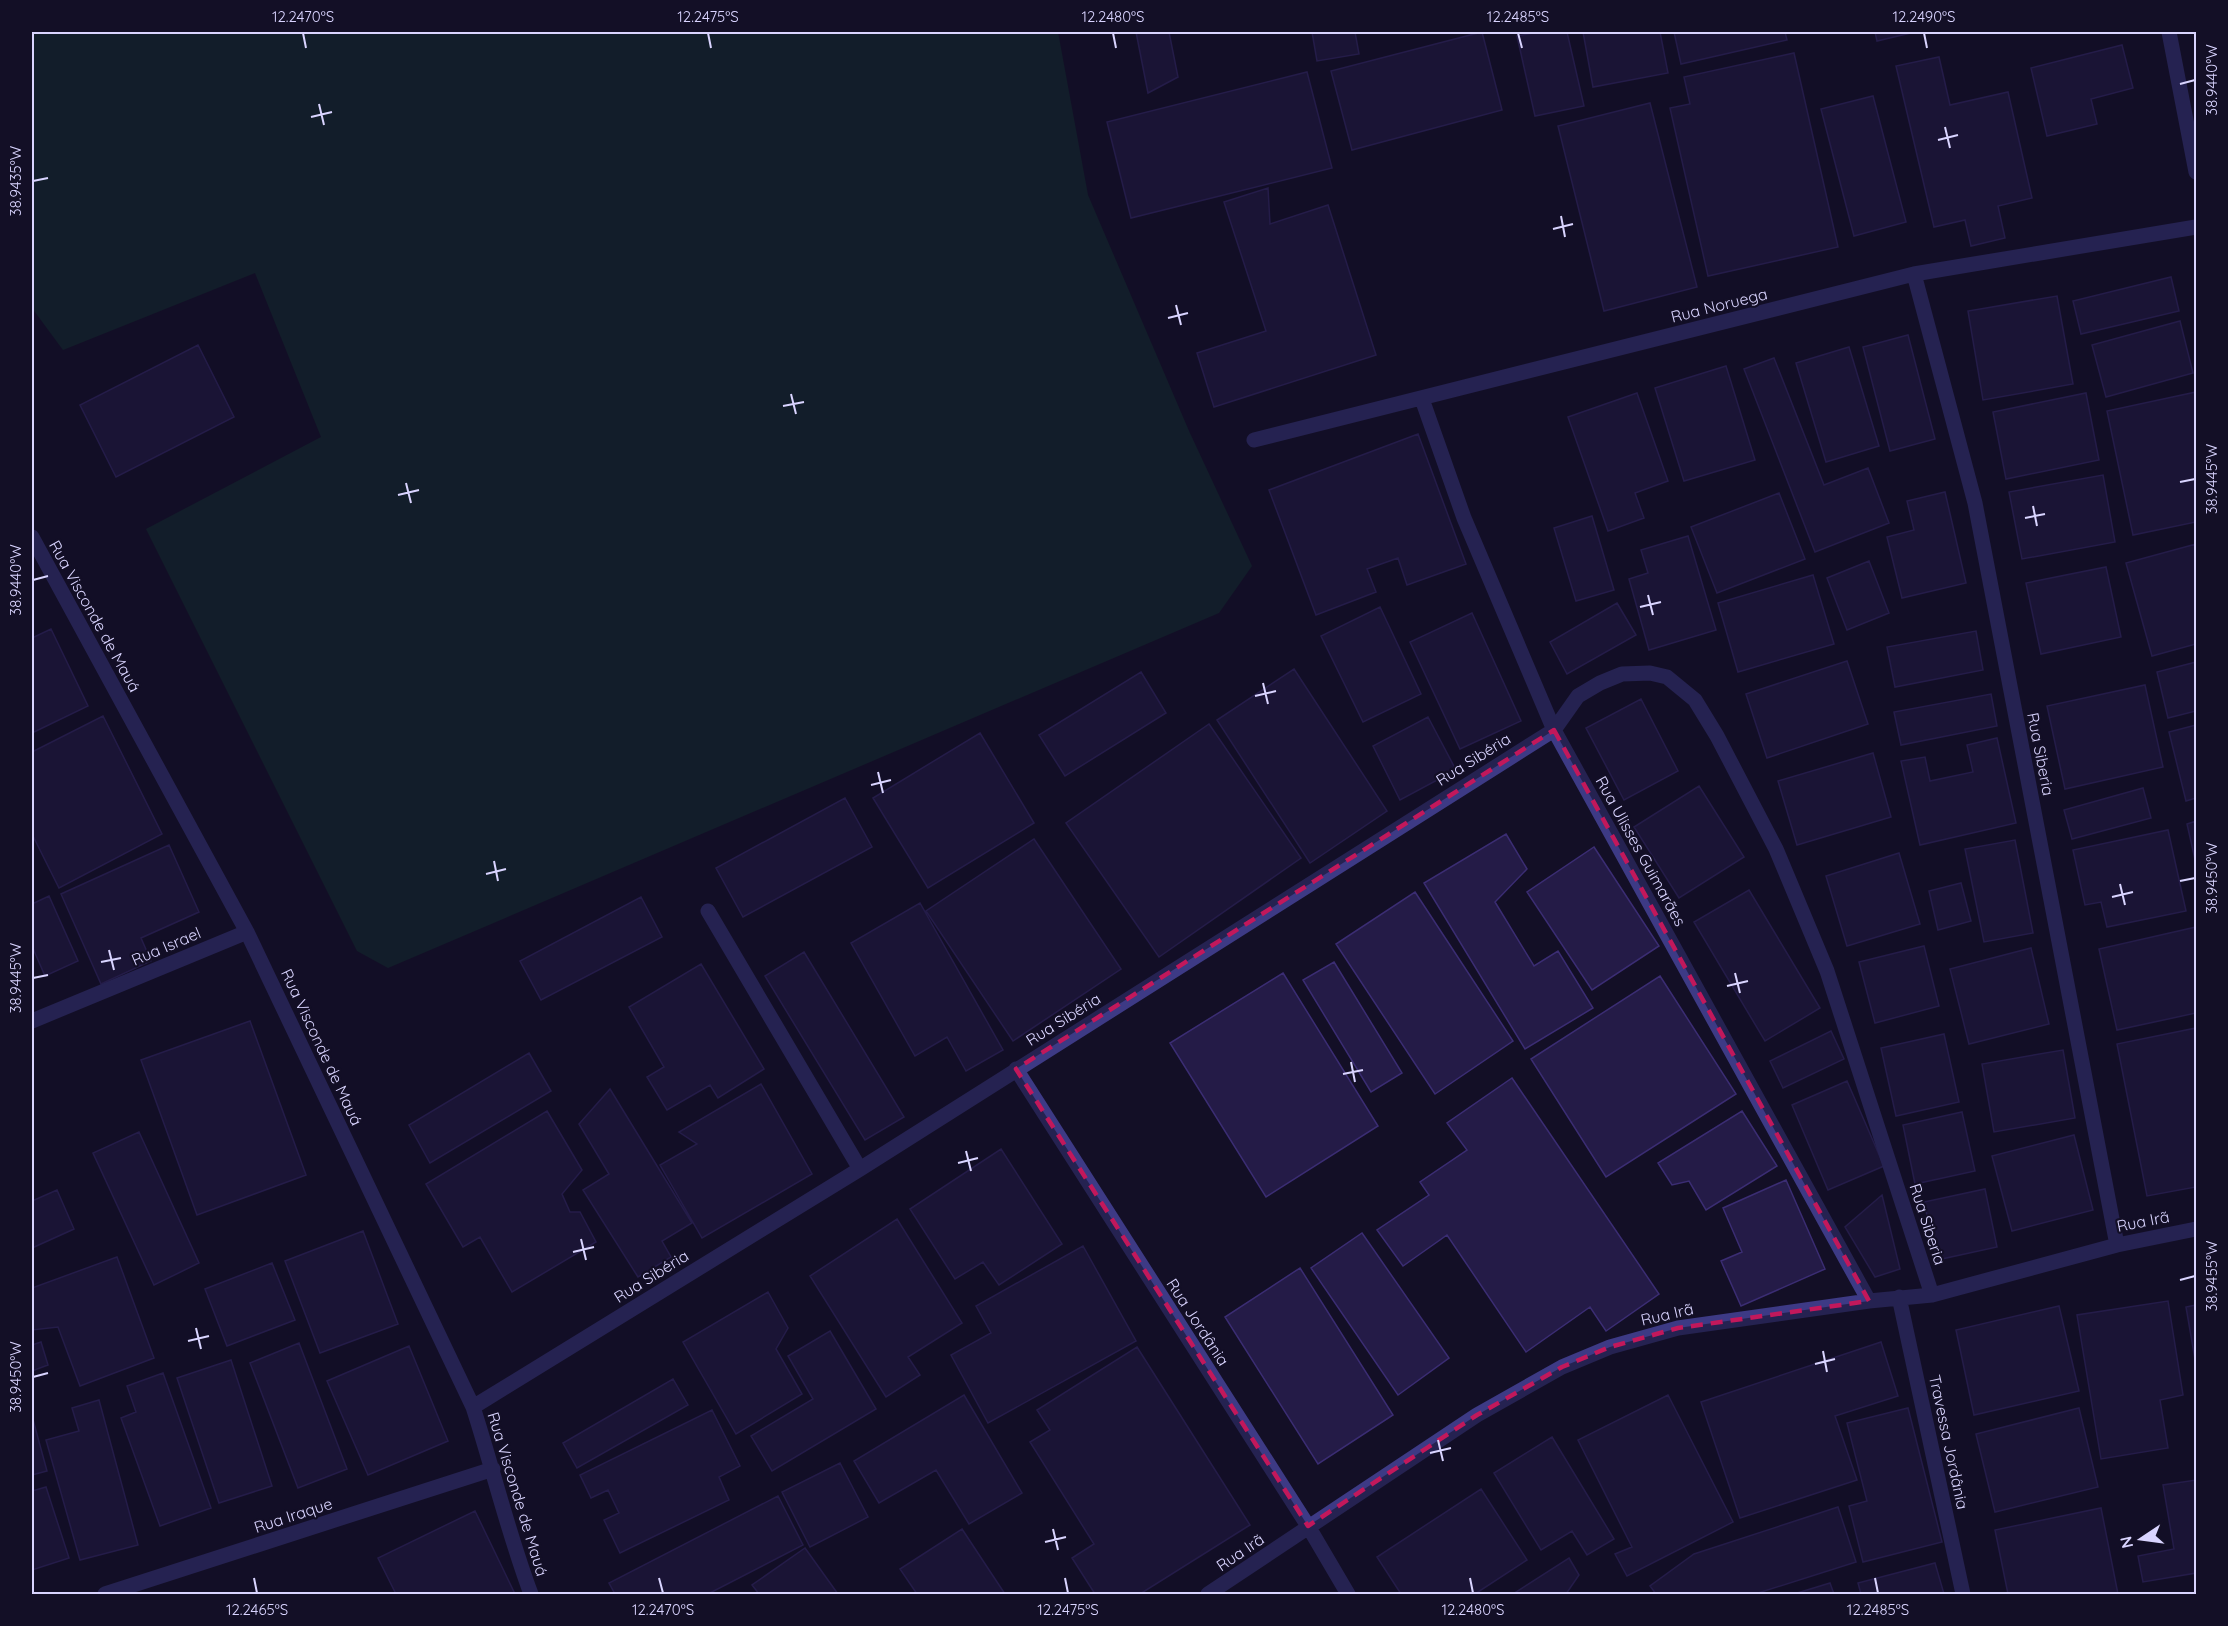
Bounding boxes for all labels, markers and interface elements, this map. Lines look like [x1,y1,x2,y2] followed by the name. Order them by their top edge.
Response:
[272,7,334,26] text: 12.2470°S
[677,7,739,26] text: 12.2475°S
[1081,7,1145,26] text: 12.2480°S
[1487,7,1549,26] text: 12.2485°S
[1893,7,1955,26] text: 12.2490°S
[2202,44,2221,116] text: 38.9440°W
[6,145,25,216] text: 38.9435°W
[1669,283,1769,327] street label: Rua Noruega
[2202,443,2221,514] text: 38.9445°W
[45,537,145,695] street label: Rua Visconde de Mauá
[6,544,25,616] text: 38.9440°W
[2023,711,2059,797] street label: Rua Siberia
[1432,728,1514,790] street label: Rua Sibéria
[1591,773,1691,929] street label: Rua Ulisses Guimarães
[2202,842,2221,914] text: 38.9450°W
[128,922,204,970] street label: Rua Israel
[6,942,25,1013] text: 38.9445°W
[277,966,367,1128] street label: Rua Visconde de Mauá
[1022,988,1104,1050] street label: Rua Sibéria
[1905,1181,1951,1267] street label: Rua Siberia
[2115,1206,2171,1236] street label: Rua Irã
[2202,1240,2221,1311] text: 38.9455°W
[610,1245,692,1307] street label: Rua Sibéria
[1162,1275,1234,1369] street label: Rua Jordânia
[1639,1298,1695,1330] street label: Rua Irã
[6,1341,25,1413] text: 38.9450°W
[1925,1373,1973,1511] street label: Travessa Jordânia
[484,1410,552,1578] street label: Rua Visconde de Mauá
[251,1493,335,1537] street label: Rua Iraque
[2111,1509,2171,1569] north arrow
[1212,1529,1268,1575] street label: Rua Irã
[2115,1534,2137,1550] text: N
[226,1600,288,1619] text: 12.2465°S
[632,1600,694,1619] text: 12.2470°S
[1037,1600,1099,1619] text: 12.2475°S
[1441,1600,1505,1619] text: 12.2480°S
[1847,1600,1909,1619] text: 12.2485°S

